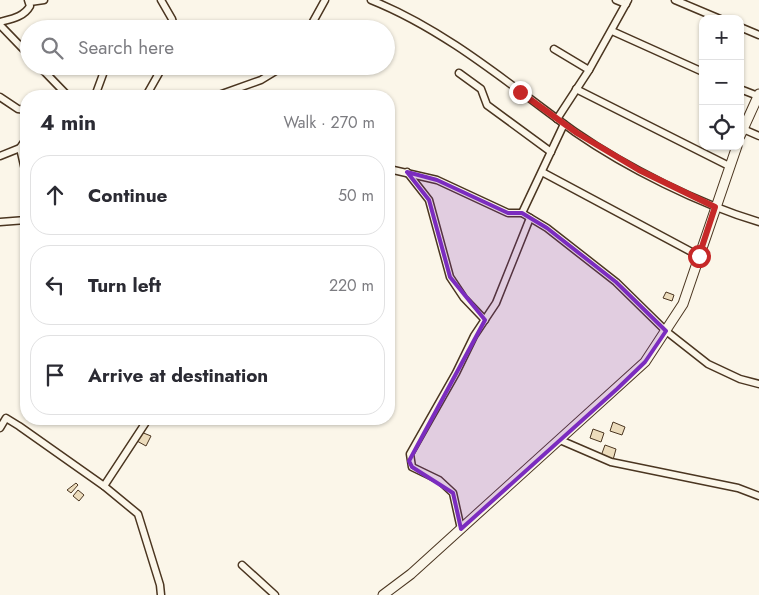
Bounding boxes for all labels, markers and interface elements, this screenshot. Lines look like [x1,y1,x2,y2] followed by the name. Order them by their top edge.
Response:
[699,15,744,150] map controls
[699,15,744,60] button: +
[20,20,395,75] search box
[38,34,66,62] icon: search
[78,34,174,61] text: Search here
[699,60,744,105] button: −
[509,81,532,104] route end
[699,105,744,150] button: locate
[40,108,96,138] text: 4 min
[284,111,375,134] text: Walk · 270 m
[41,181,69,209] icon: ahead
[88,182,167,209] text: Continue
[338,184,374,207] text: 50 m
[688,245,711,268] route start
[41,271,69,299] icon: left
[88,272,161,299] text: Turn left
[329,274,374,297] text: 220 m
[41,361,69,389] icon: arrive
[88,362,268,389] text: Arrive at destination

